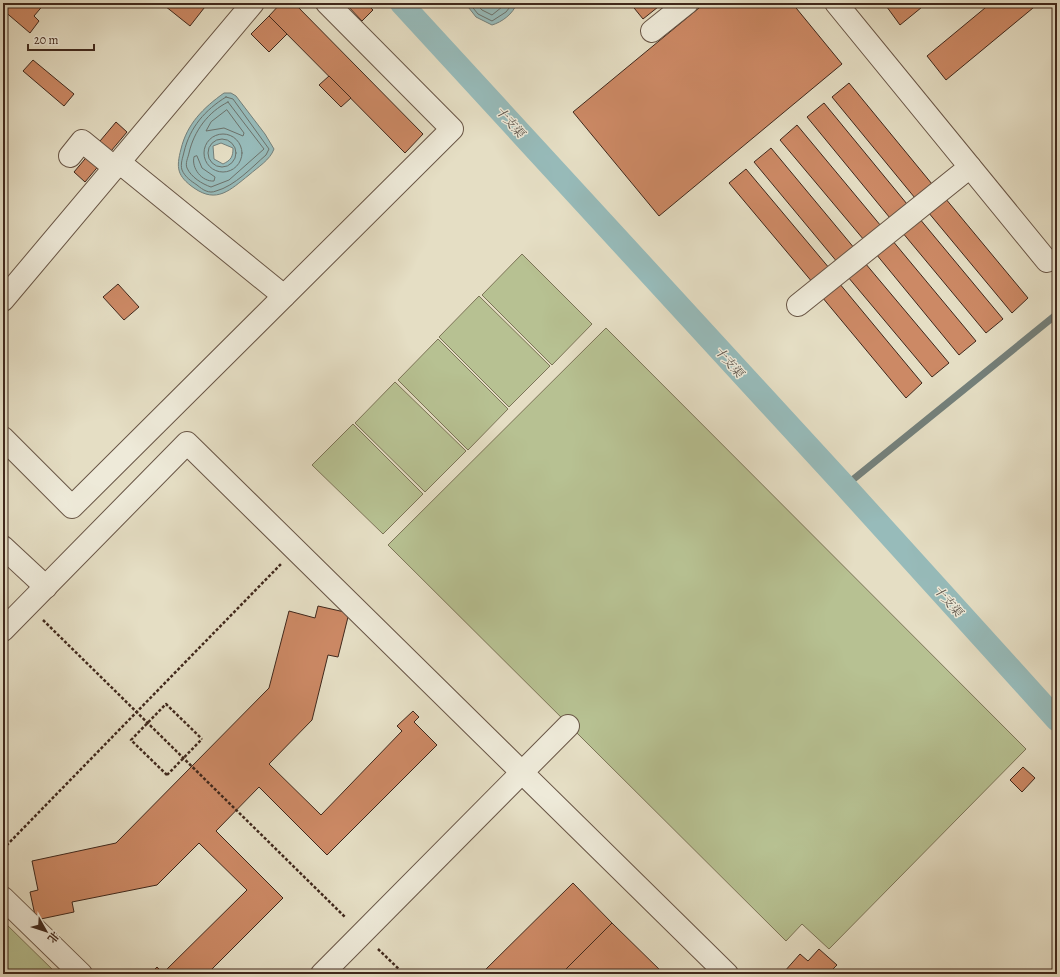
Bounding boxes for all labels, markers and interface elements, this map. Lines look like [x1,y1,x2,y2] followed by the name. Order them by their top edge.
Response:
[28,26,94,52] scale bar
[34,32,58,48] text: 20 m
[492,103,529,142] water label: 十支渠
[711,343,748,382] water label: 十支渠
[930,582,967,621] water label: 十支渠
[26,911,66,951] north arrow
[44,928,63,946] text: 北

